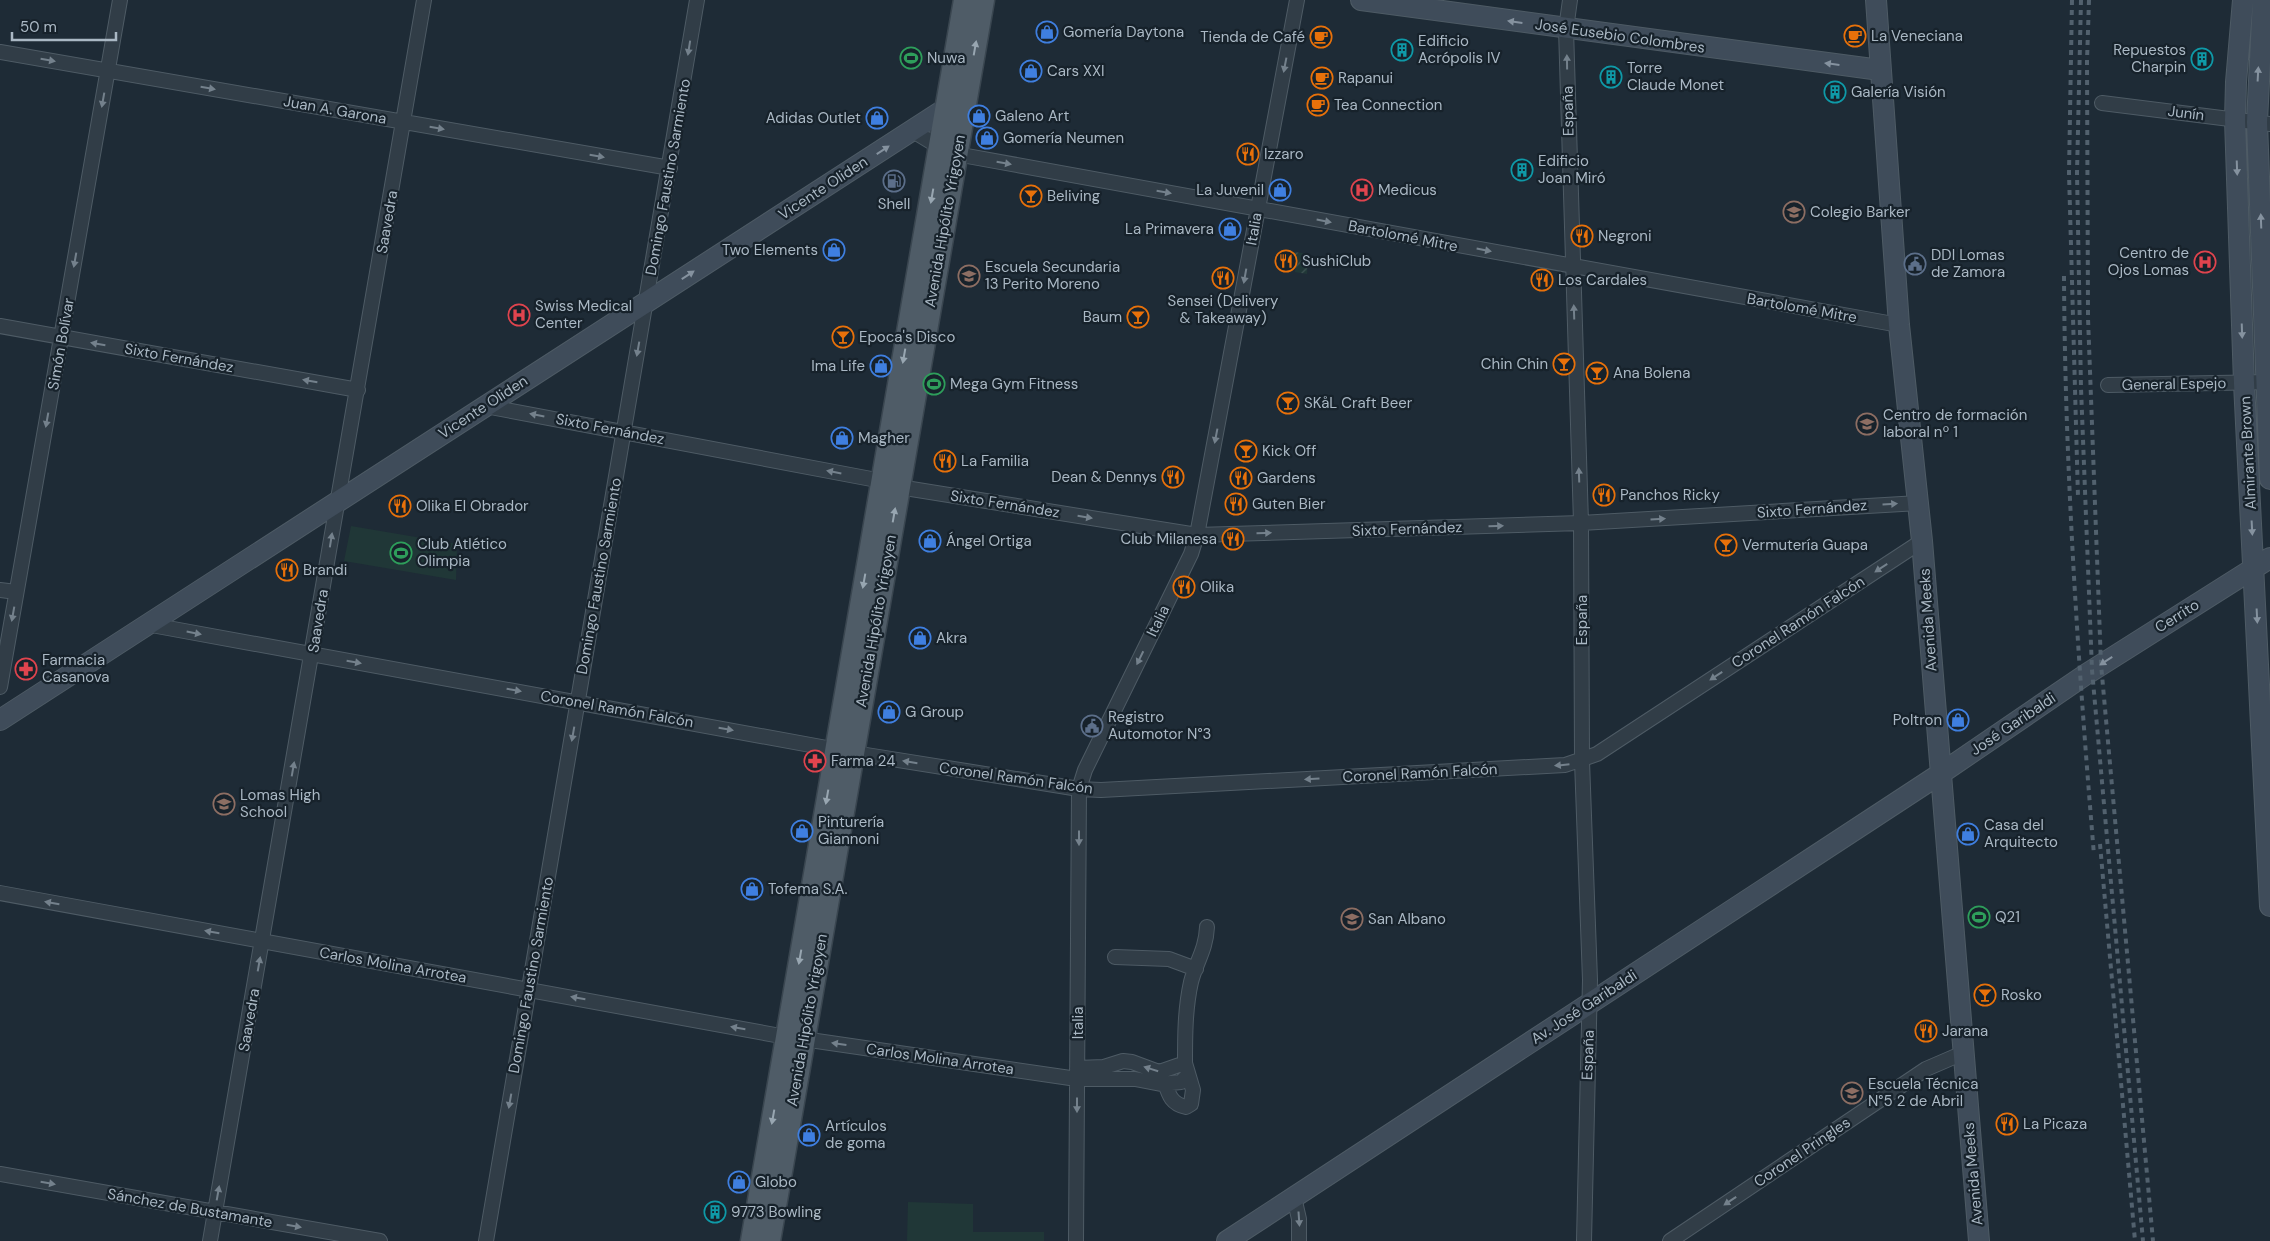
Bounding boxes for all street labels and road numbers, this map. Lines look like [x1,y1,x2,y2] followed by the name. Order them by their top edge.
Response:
[1534,14,1706,58] street label: José Eusebio Colombres
[641,77,695,277] street label: Domingo Faustino Sarmiento
[1558,86,1578,136] street label: España
[282,91,388,129] street label: Juan A. Garona
[2167,101,2205,125] street label: Junín
[920,133,970,309] street label: Avenida Hipólito Yrigoyen
[775,152,871,224] street label: Vicente Oliden
[372,189,402,255] street label: Saavedra
[1241,211,1267,247] street label: Italia
[1346,216,1460,256] street label: Bartolomé Mitre
[1745,288,1859,328] street label: Bartolomé Mitre
[43,296,79,392] street label: Simón Bolívar
[123,339,235,377] street label: Sixto Fernández
[435,371,531,443] street label: Vicente Oliden
[2122,373,2227,395] street label: General Espejo
[2235,396,2261,510] street label: Almirante Brown
[554,409,666,449] street label: Sixto Fernández
[572,476,626,676] street label: Domingo Faustino Sarmiento
[949,485,1061,523] street label: Sixto Fernández
[1756,495,1868,523] street label: Sixto Fernández
[1352,517,1463,541] street label: Sixto Fernández
[851,533,901,709] street label: Avenida Hipólito Yrigoyen
[1914,568,1942,672] street label: Avenida Meeks
[1728,571,1868,673] street label: Coronel Ramón Falcón
[303,588,333,654] street label: Saavedra
[1572,595,1592,645] street label: España
[2151,595,2203,637] street label: Cerrito
[1142,602,1174,640] street label: Italia
[539,686,695,732] street label: Coronel Ramón Falcón
[1966,688,2060,760] street label: José Garibaldi
[938,757,1094,799] street label: Coronel Ramón Falcón
[1342,759,1498,787] street label: Coronel Ramón Falcón
[504,875,558,1075] street label: Domingo Faustino Sarmiento
[782,932,832,1108] street label: Avenida Hipólito Yrigoyen
[318,942,468,988] street label: Carlos Molina Arrotea
[1527,965,1641,1049] street label: Av. José Garibaldi
[234,987,264,1053] street label: Saavedra
[1068,1007,1088,1039] street label: Italia
[1577,1030,1599,1080] street label: España
[865,1039,1015,1079] street label: Carlos Molina Arrotea
[1750,1112,1854,1192] street label: Coronel Pringles
[1959,1122,1987,1226] street label: Avenida Meeks
[106,1184,274,1232] street label: Sánchez de Bustamante

